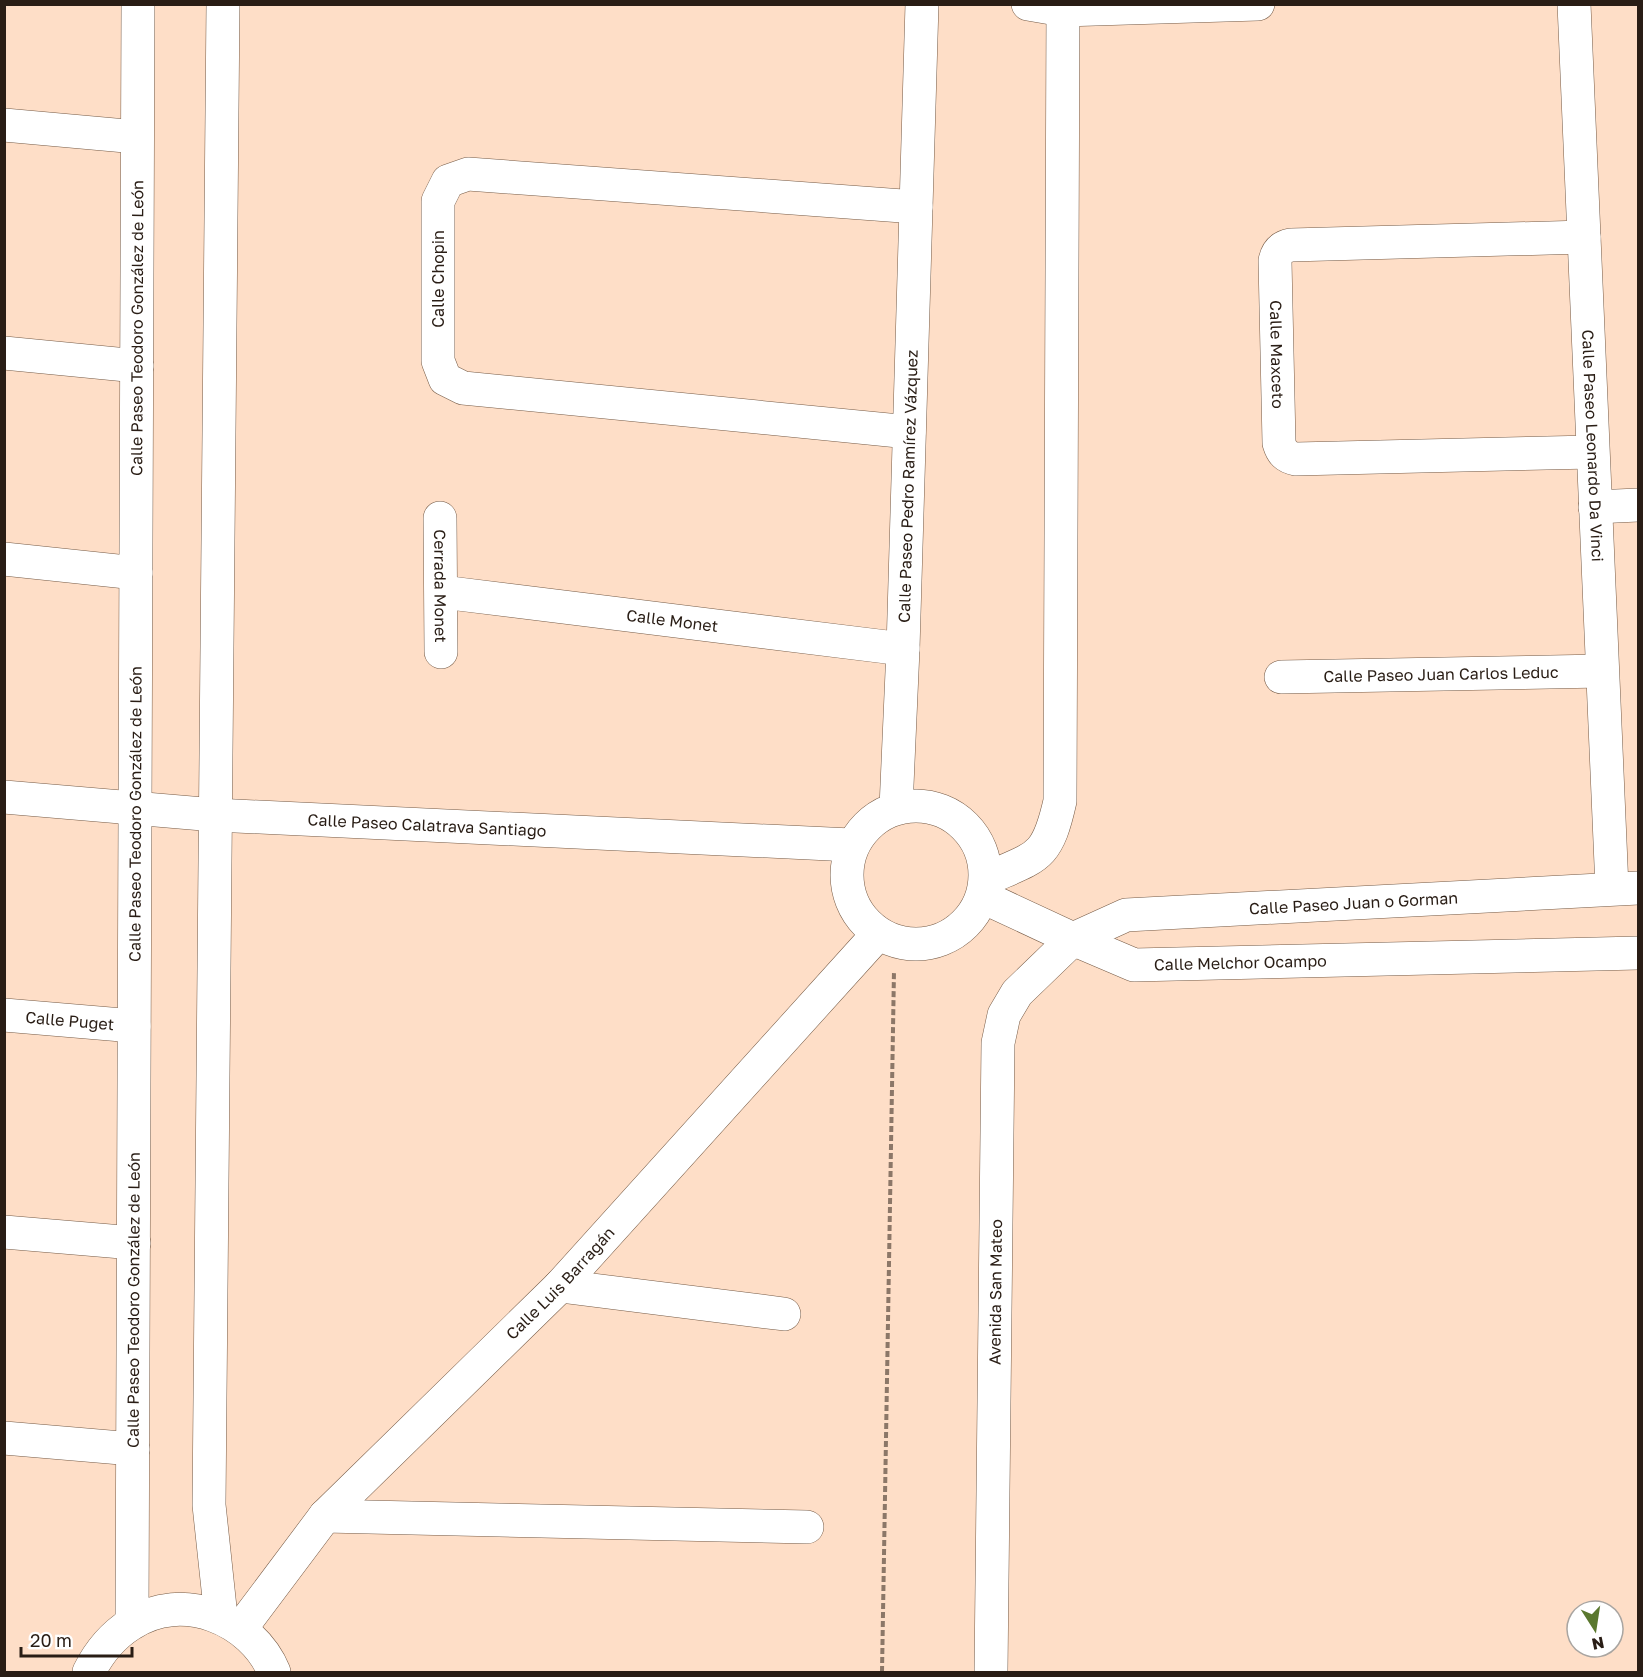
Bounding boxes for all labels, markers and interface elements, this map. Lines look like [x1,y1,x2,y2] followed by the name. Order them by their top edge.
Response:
[126,180,147,476] street label: Calle Paseo Teodoro González de León
[428,230,448,328] street label: Calle Chopin
[1266,300,1288,409] street label: Calle Maxceto
[1578,329,1608,562] street label: Calle Paseo Leonardo Da Vinci
[894,349,922,623] street label: Calle Paseo Pedro Ramírez Vázquez
[430,529,451,643] street label: Cerrada Monet
[625,605,719,636] street label: Calle Monet
[1323,662,1559,686] street label: Calle Paseo Juan Carlos Leduc
[124,666,146,962] street label: Calle Paseo Teodoro González de León
[307,809,547,841] street label: Calle Paseo Calatrava Santiago
[1248,888,1459,919] street label: Calle Paseo Juan o Gorman
[1154,950,1327,975] street label: Calle Melchor Ocampo
[25,1007,115,1034] street label: Calle Puget
[123,1152,144,1448] street label: Calle Paseo Teodoro González de León
[984,1219,1006,1365] street label: Avenida San Mateo
[501,1223,619,1344] street label: Calle Luis Barragán
[1565,1599,1625,1659] north arrow
[21,1620,132,1658] scale bar
[30,1629,72,1651] text: 20 m
[1590,1633,1606,1655] text: N

